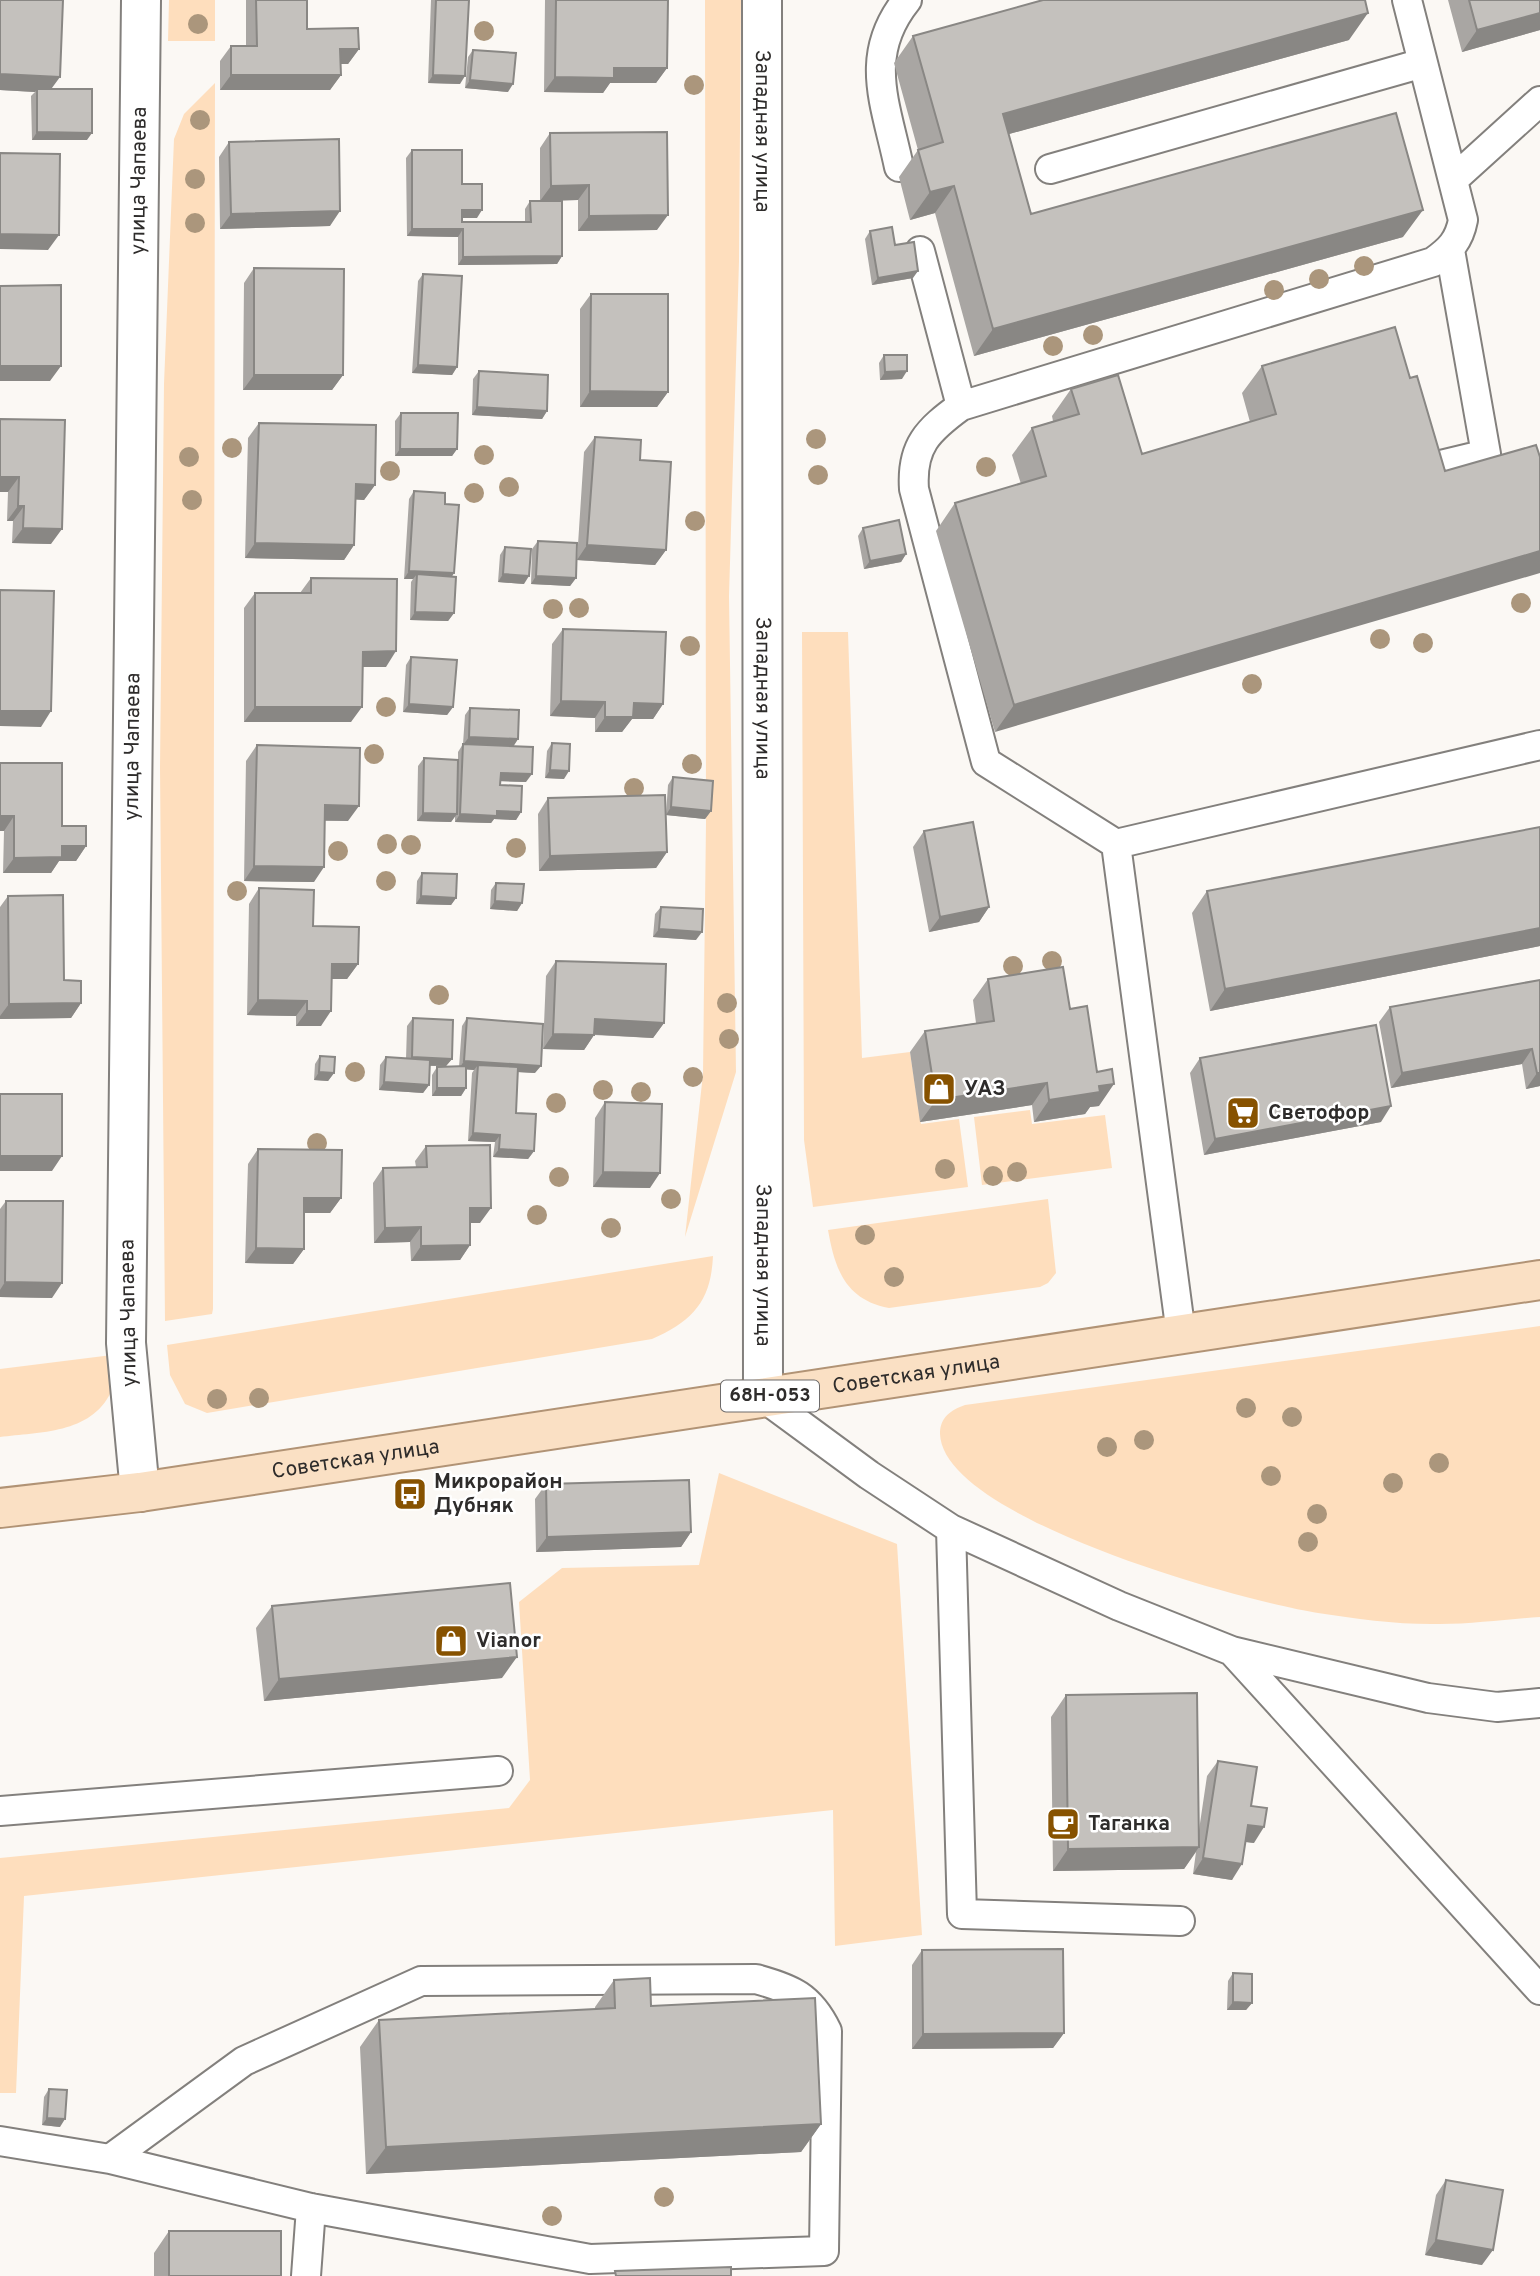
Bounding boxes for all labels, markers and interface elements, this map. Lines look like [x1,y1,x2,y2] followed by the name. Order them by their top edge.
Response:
[749,50,776,212] street label: Западная улица
[125,107,153,255] street label: улица Чапаева
[749,617,776,779] street label: Западная улица
[118,672,147,821] street label: улица Чапаева
[920,1070,958,1108] shop icon: УАЗ
[964,1076,1005,1103] place label: УАЗ
[1224,1094,1262,1132] supermarket icon: Светофор
[1268,1100,1369,1127] place label: Светофор
[749,1184,776,1346] street label: Западная улица
[114,1239,144,1387] street label: улица Чапаева
[831,1348,1002,1400] street label: Советская улица
[721,1380,819,1412] road number: 68Н-053
[270,1433,441,1485] street label: Советская улица
[434,1469,563,1520] place label: Микрорайон Дубняк
[391,1475,429,1513] bus stop icon: Микрорайон Дубняк
[432,1622,470,1660] shop icon: Vianor
[476,1628,541,1655] place label: Vianor
[1044,1805,1082,1843] cafe icon: Таганка
[1088,1811,1170,1838] place label: Таганка

